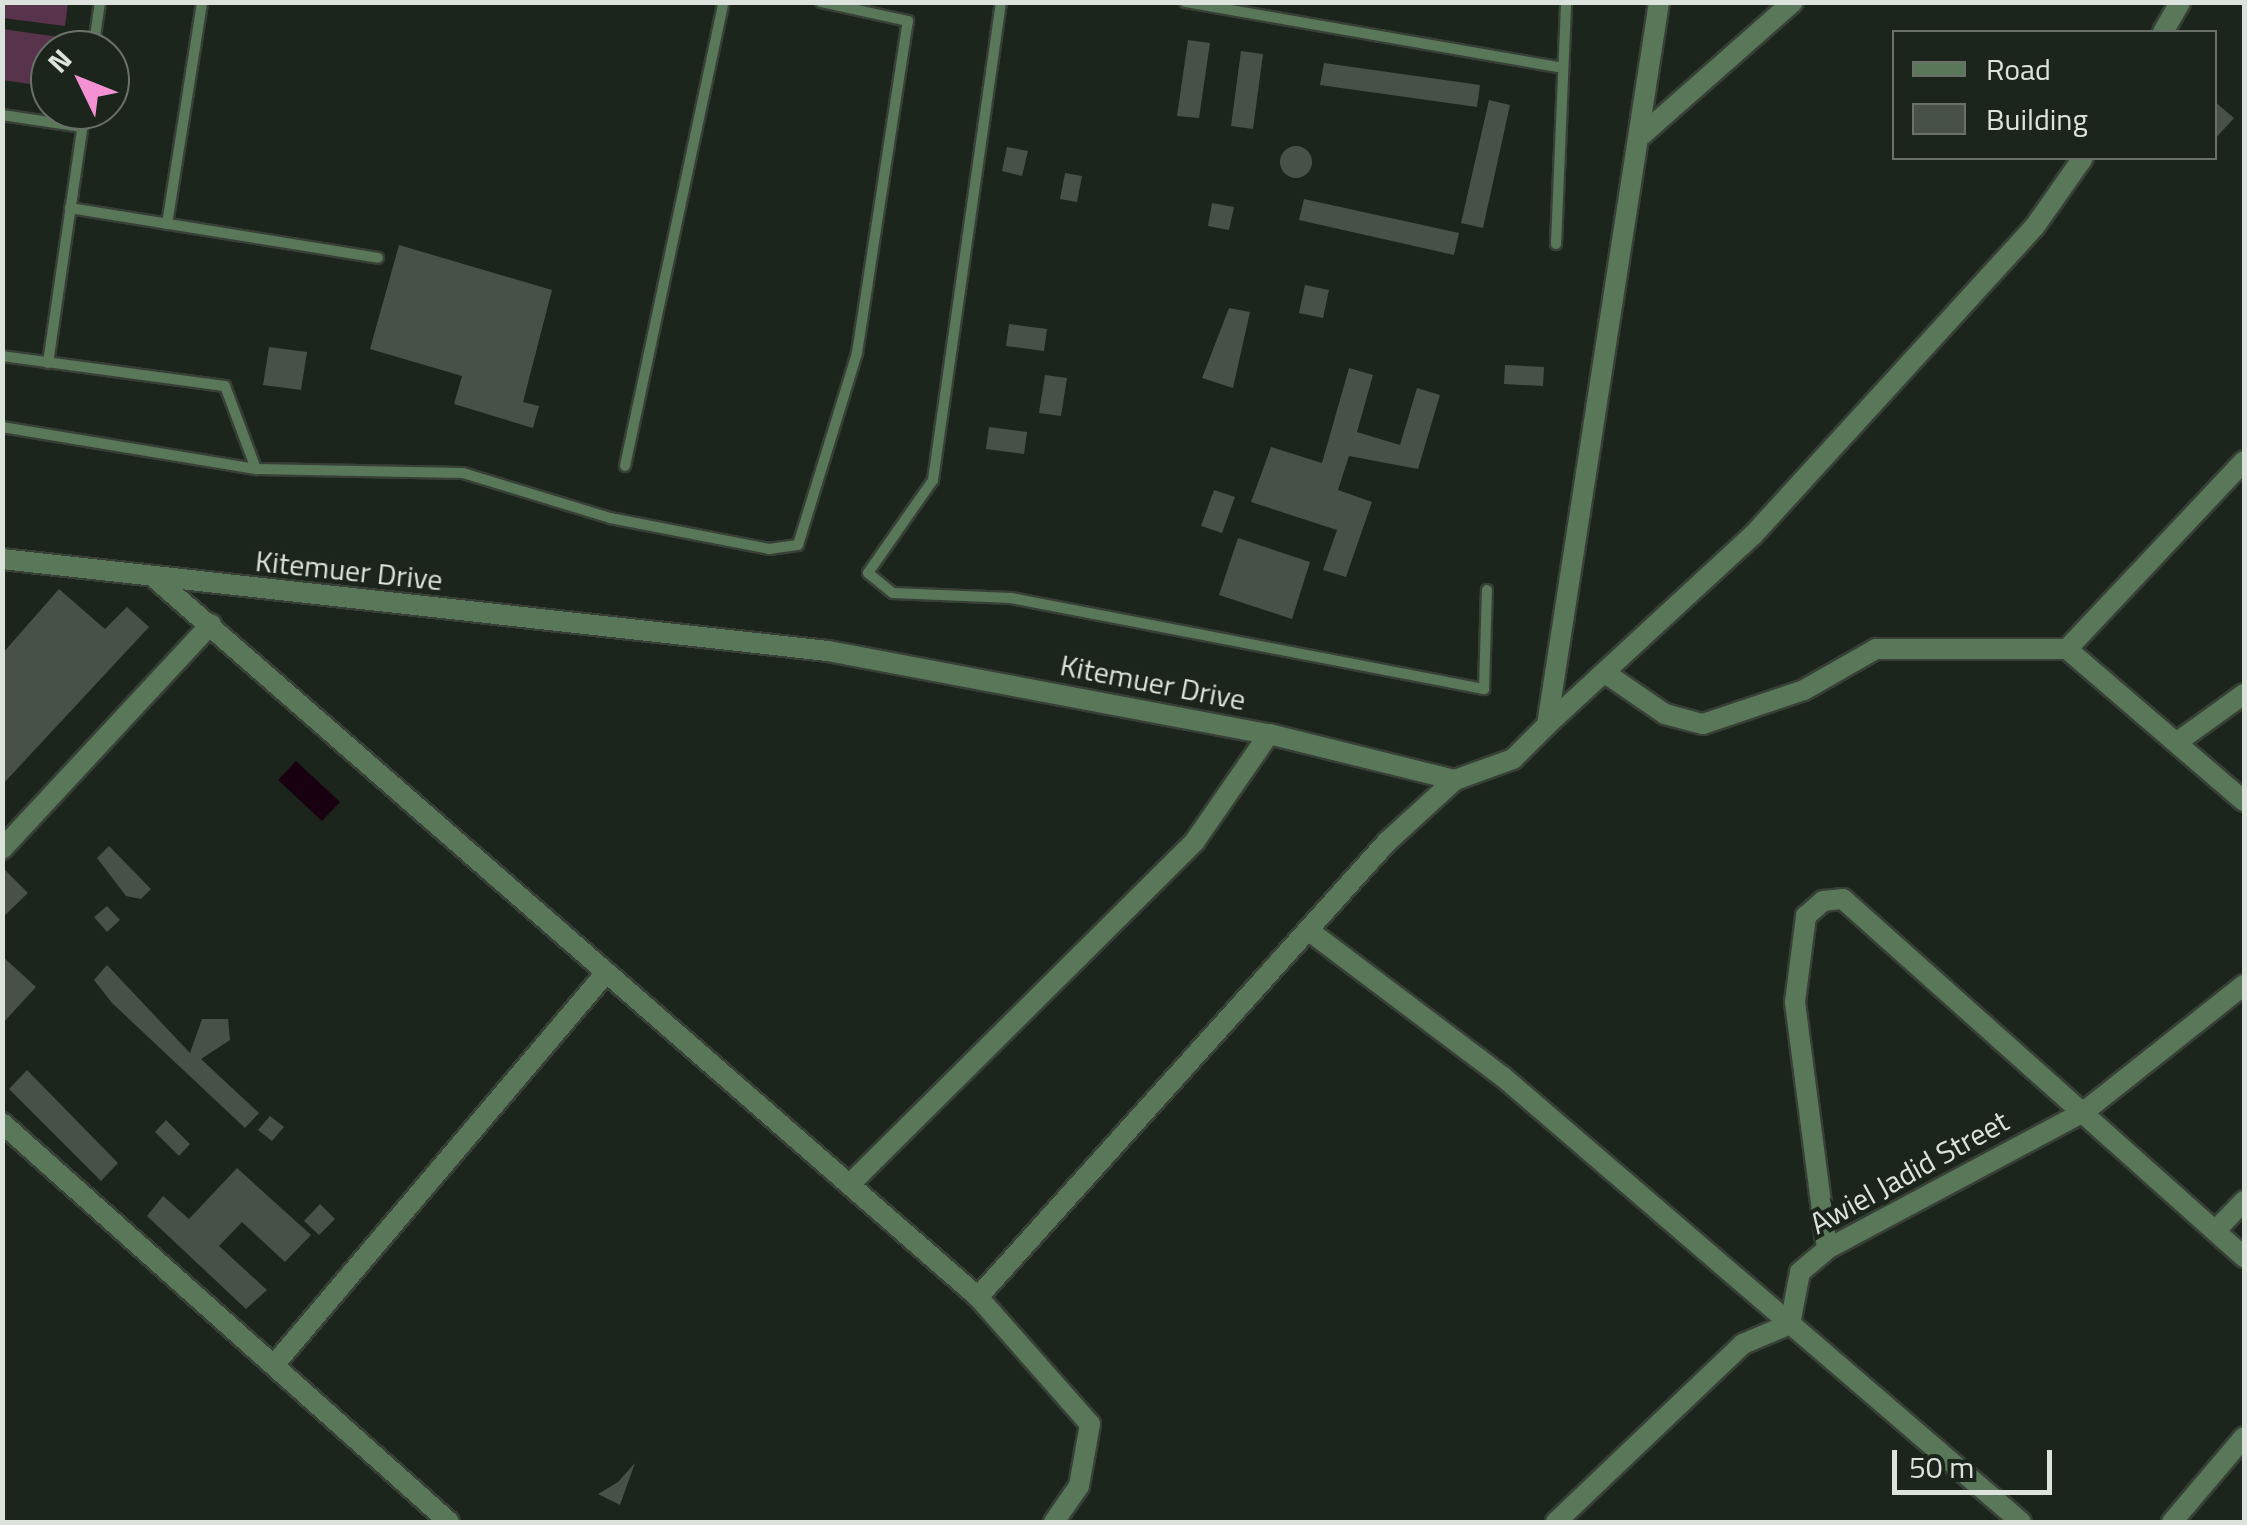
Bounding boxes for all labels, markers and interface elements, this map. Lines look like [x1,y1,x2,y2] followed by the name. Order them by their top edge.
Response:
[30,30,130,130] north arrow
[1892,30,2217,160] legend
[37,39,81,82] text: N
[1986,46,2051,92] text: Road
[1986,96,2088,142] text: Building
[254,542,444,598] street label: Kitemuer Drive
[1057,646,1249,718] street label: Kitemuer Drive
[1803,1103,2015,1241] street label: Awiel Jadid Street
[1897,1430,2057,1492] scale bar
[1909,1444,1974,1490] text: 50 m

